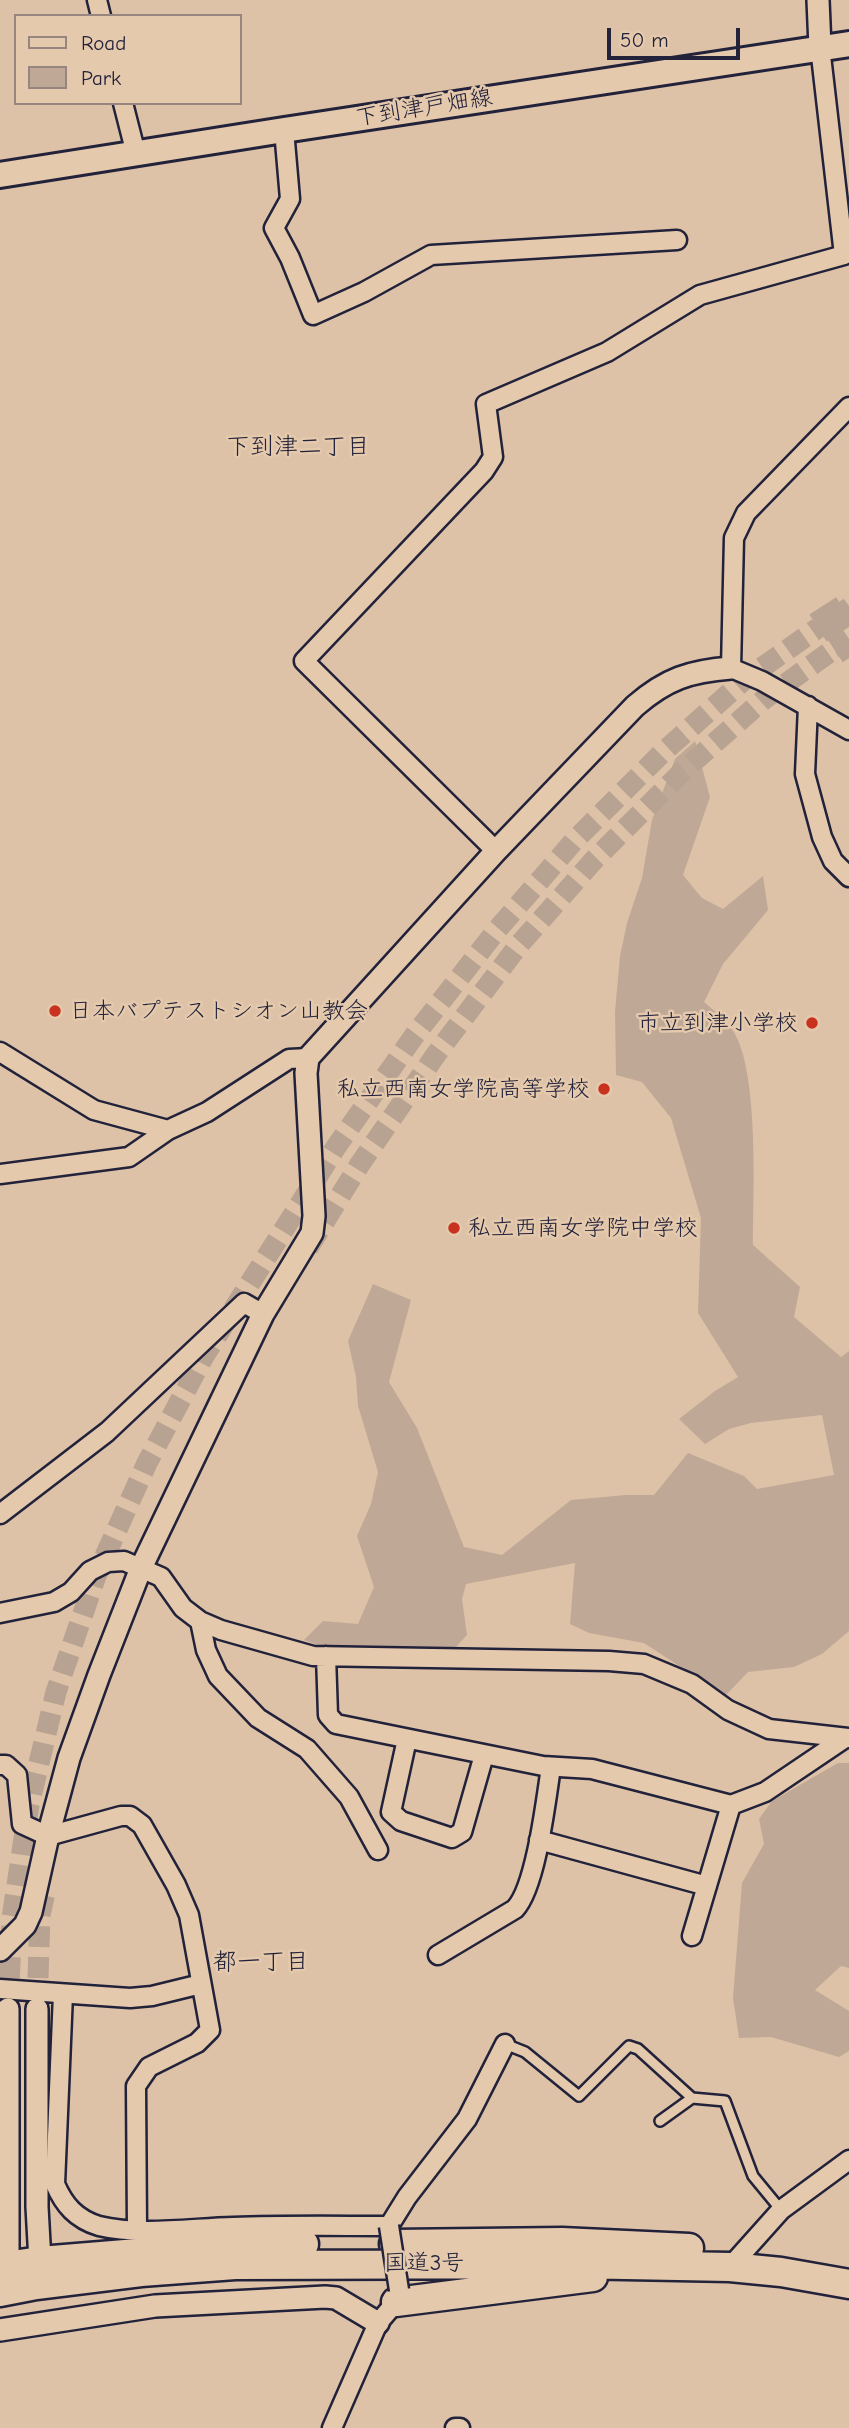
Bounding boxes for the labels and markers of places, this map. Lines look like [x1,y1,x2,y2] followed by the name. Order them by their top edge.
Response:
[69,997,368,1025] place label: 日本バプテストシオン山教会
[47,1003,63,1019] marker: 日本バプテストシオン山教会
[637,1009,798,1037] place label: 市立到津小学校
[804,1015,820,1031] marker: 市立到津小学校
[337,1075,590,1103] place label: 私立西南女学院高等学校
[596,1081,612,1097] marker: 私立西南女学院高等学校
[468,1214,698,1242] place label: 私立西南女学院中学校
[446,1220,462,1236] marker: 私立西南女学院中学校

